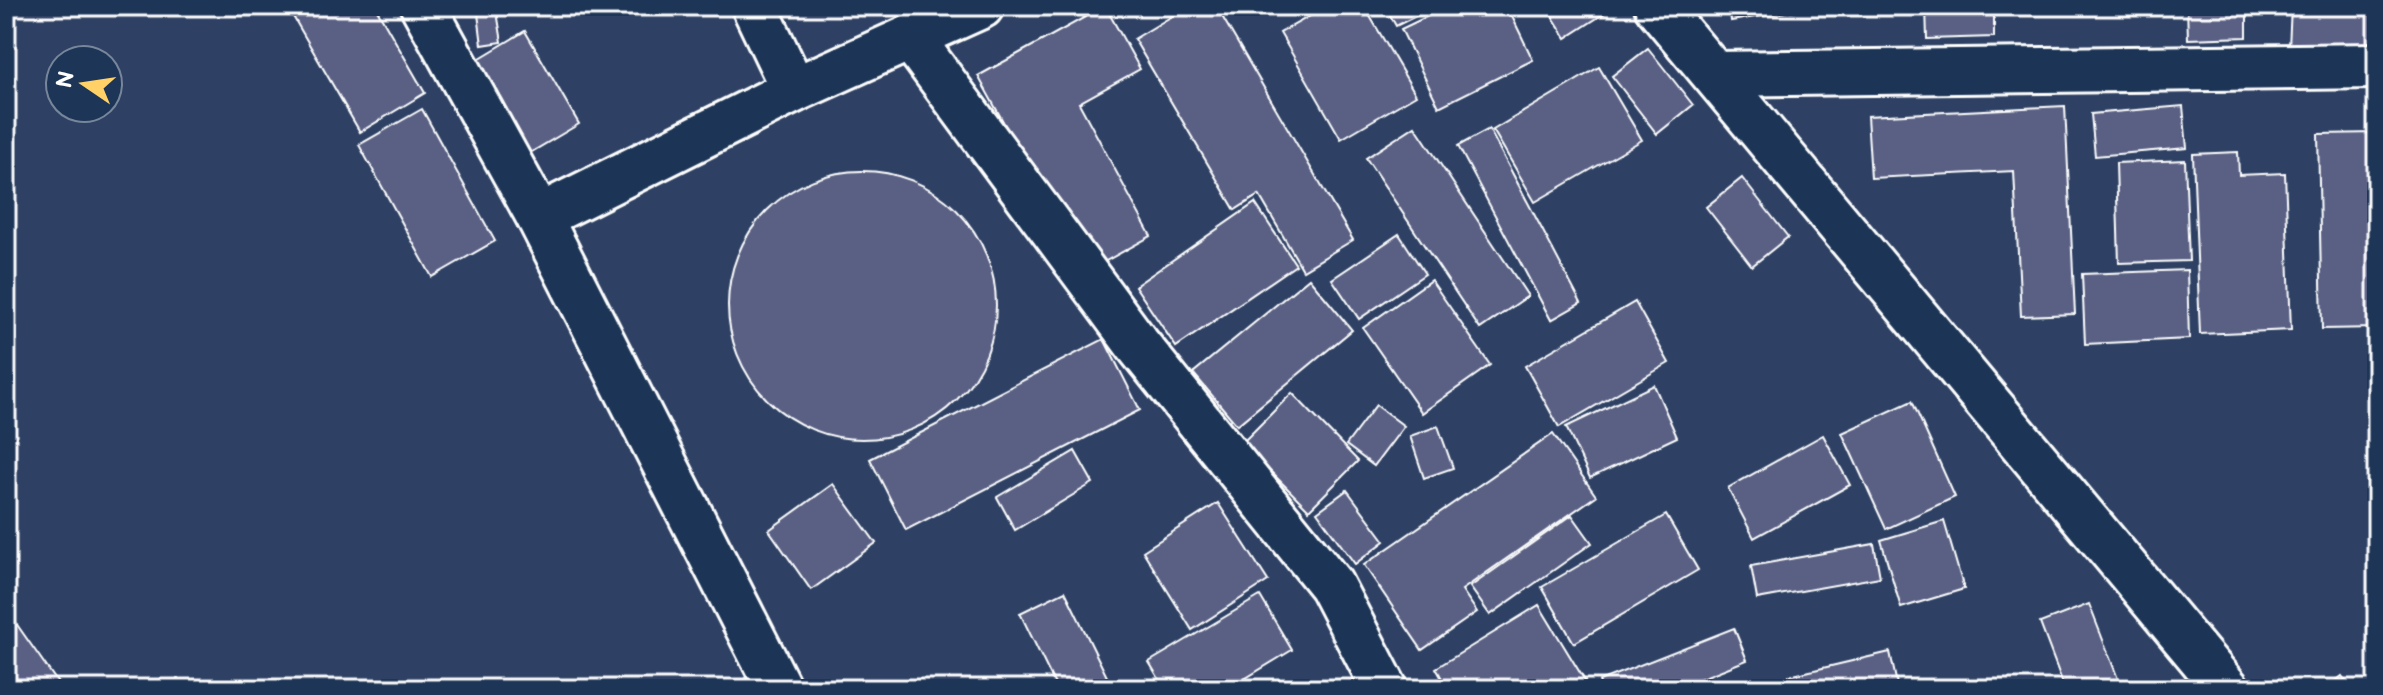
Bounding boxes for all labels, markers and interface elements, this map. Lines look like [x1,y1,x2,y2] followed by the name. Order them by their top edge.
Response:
[44,44,124,124] north arrow
[51,69,81,91] text: N

